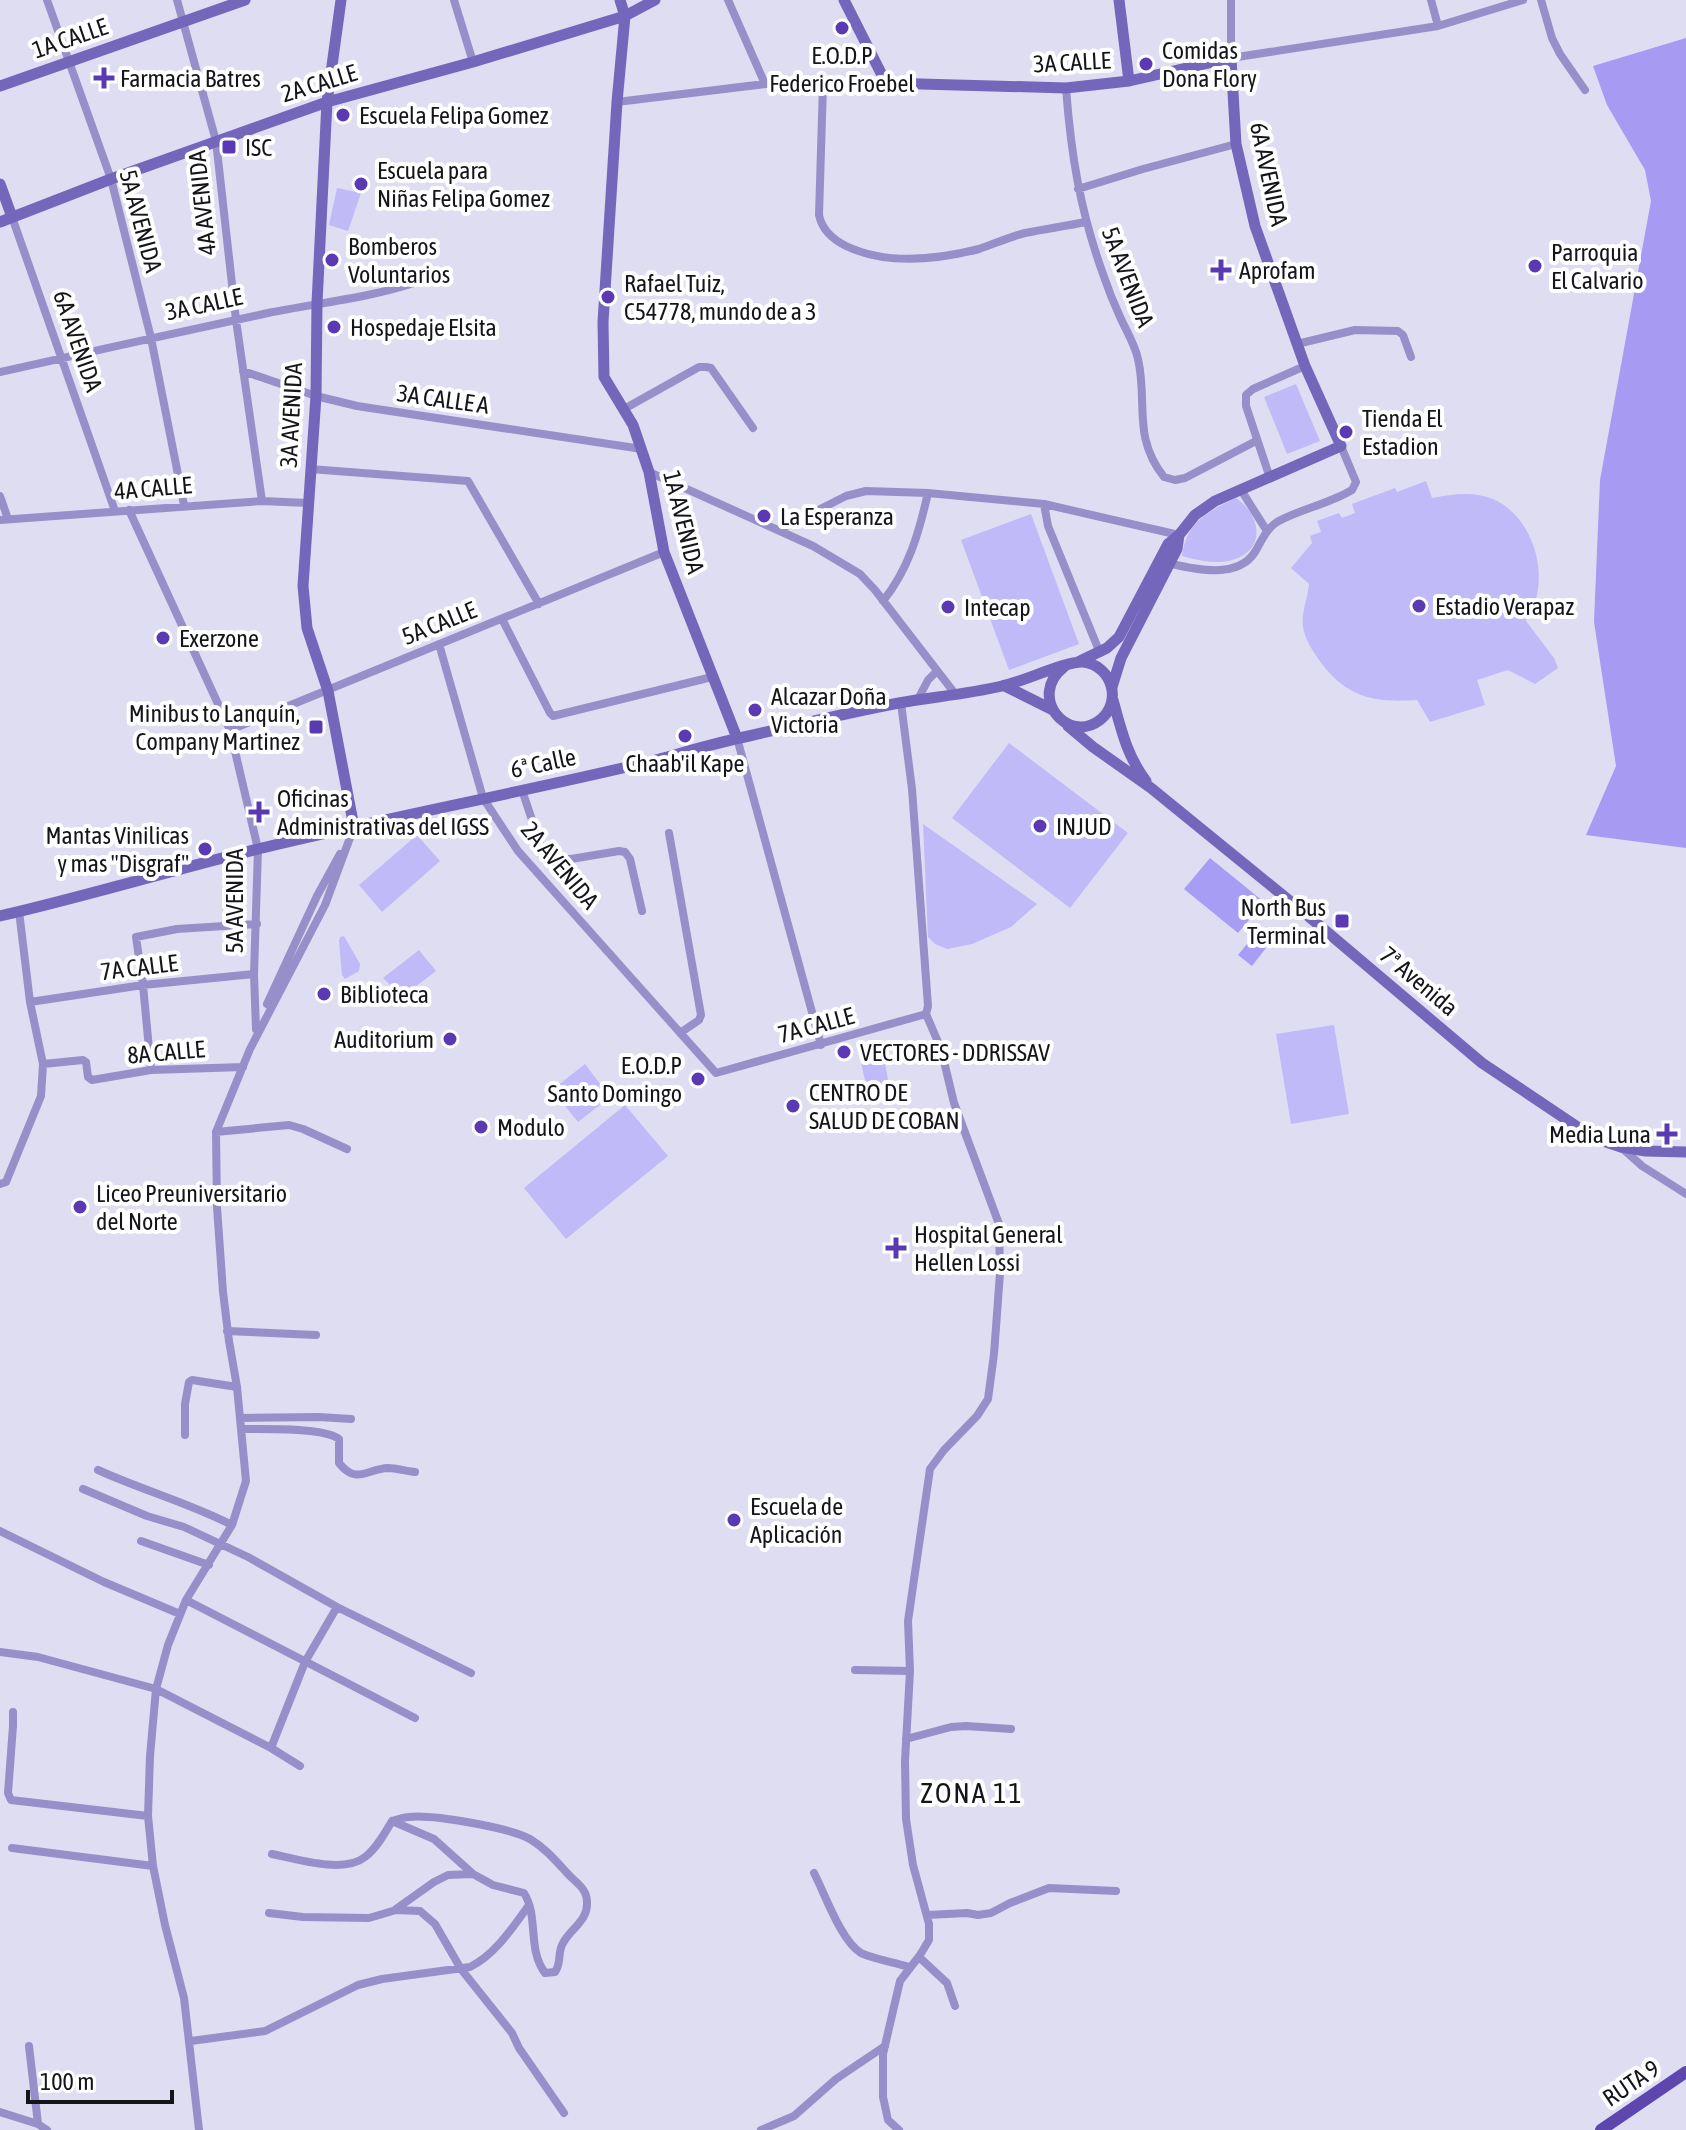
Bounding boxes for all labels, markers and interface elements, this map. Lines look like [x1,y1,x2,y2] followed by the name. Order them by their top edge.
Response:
[29,13,111,63] street label: 1A CALLE
[833,19,851,37] marker: E.O.D.P Federico Froebel
[1162,37,1257,92] place label: Comidas Dona Flory
[769,42,915,97] place label: E.O.D.P Federico Froebel
[1032,46,1112,78] street label: 3A CALLE
[1137,55,1155,73] marker: Comidas Dona Flory
[278,59,360,107] street label: 2A CALLE
[120,65,261,92] place label: Farmacia Batres
[95,69,113,87] marker: Farmacia Batres
[359,102,549,129] place label: Escuela Felipa Gomez
[334,106,352,124] marker: Escuela Felipa Gomez
[1245,120,1293,228] street label: 6A AVENIDA
[245,134,272,161] place label: ISC
[220,138,238,156] marker: ISC
[183,149,221,257] street label: 4A AVENIDA
[377,157,550,212] place label: Escuela para Niñas Felipa Gomez
[114,167,168,275] street label: 5A AVENIDA
[352,175,370,193] marker: Escuela para Niñas Felipa Gomez
[1097,223,1160,331] street label: 5A AVENIDA
[348,233,450,288] place label: Bomberos Voluntarios
[1551,239,1644,294] place label: Parroquia El Calvario
[323,251,341,269] marker: Bomberos Voluntarios
[1239,257,1316,284] place label: Aprofam
[1526,257,1544,275] marker: Parroquia El Calvario
[1210,259,1232,281] marker: Aprofam
[624,270,817,325] place label: Rafael Tuiz, C54778, mundo de a 3
[163,283,245,325] street label: 3A CALLE
[48,287,108,395] street label: 6A AVENIDA
[599,288,617,306] marker: Rafael Tuiz, C54778, mundo de a 3
[350,314,497,341] place label: Hospedaje Elsita
[325,318,343,336] marker: Hospedaje Elsita
[275,362,307,468] street label: 3A AVENIDA
[395,379,491,419] street label: 3A CALLE A
[1362,405,1443,460] place label: Tienda El Estadion
[1337,423,1355,441] marker: Tienda El Estadion
[658,468,710,576] street label: 1A AVENIDA
[113,471,193,505] street label: 4A CALLE
[780,503,894,530] place label: La Esperanza
[755,507,773,525] marker: La Esperanza
[1435,593,1574,620] place label: Estadio Verapaz
[964,594,1031,621] place label: Intecap
[398,596,480,650] street label: 5A CALLE
[1410,597,1428,615] marker: Estadio Verapaz
[939,598,957,616] marker: Intecap
[179,625,259,652] place label: Exerzone
[154,629,172,647] marker: Exerzone
[771,683,887,738] place label: Alcazar Doña Victoria
[129,700,300,755] place label: Minibus to Lanquín, Company Martinez
[746,701,764,719] marker: Alcazar Doña Victoria
[307,718,325,736] marker: Minibus to Lanquín, Company Martinez
[676,727,694,745] marker: Chaab'il Kape
[508,743,578,783] street label: 6ª Calle
[626,750,745,777] place label: Chaab'il Kape
[277,785,489,840] place label: Oficinas Administrativas del IGSS
[248,801,270,823] marker: Oficinas Administrativas del IGSS
[1056,813,1112,840] place label: INJUD
[516,816,604,914] street label: 2A AVENIDA
[1031,817,1049,835] marker: INJUD
[45,822,189,877] place label: Mantas Vinilicas y mas "Disgraf"
[196,840,214,858] marker: Mantas Vinilicas y mas "Disgraf"
[221,848,248,954] street label: 5A AVENIDA
[1240,894,1327,949] place label: North Bus Terminal
[1333,912,1351,930] marker: North Bus Terminal
[1375,941,1463,1021] street label: 7ª Avenida
[99,949,179,985] street label: 7A CALLE
[340,981,429,1008] place label: Biblioteca
[315,985,333,1003] marker: Biblioteca
[775,1002,857,1048] street label: 7A CALLE
[334,1026,434,1053] place label: Auditorium
[441,1030,459,1048] marker: Auditorium
[126,1035,206,1069] street label: 8A CALLE
[860,1039,1050,1066] place label: VECTORES - DDRISSAV
[835,1043,853,1061] marker: VECTORES - DDRISSAV
[548,1052,682,1107] place label: E.O.D.P Santo Domingo
[689,1070,707,1088] marker: E.O.D.P Santo Domingo
[809,1079,960,1134] place label: CENTRO DE SALUD DE COBAN
[784,1097,802,1115] marker: CENTRO DE SALUD DE COBAN
[497,1114,565,1141] place label: Modulo
[472,1118,490,1136] marker: Modulo
[1549,1121,1651,1148] place label: Media Luna
[1658,1125,1676,1143] marker: Media Luna
[96,1180,287,1235] place label: Liceo Preuniversitario del Norte
[71,1198,89,1216] marker: Liceo Preuniversitario del Norte
[914,1221,1063,1276] place label: Hospital General Hellen Lossi
[885,1237,907,1259] marker: Hospital General Hellen Lossi
[750,1493,843,1548] place label: Escuela de Aplicación
[725,1511,743,1529] marker: Escuela de Aplicación
[920,1777,1024,1809] district label: ZONA 11
[28,2054,172,2104] scale bar
[1598,2054,1664,2112] street label: RUTA 9
[40,2068,94,2095] text: 100 m

